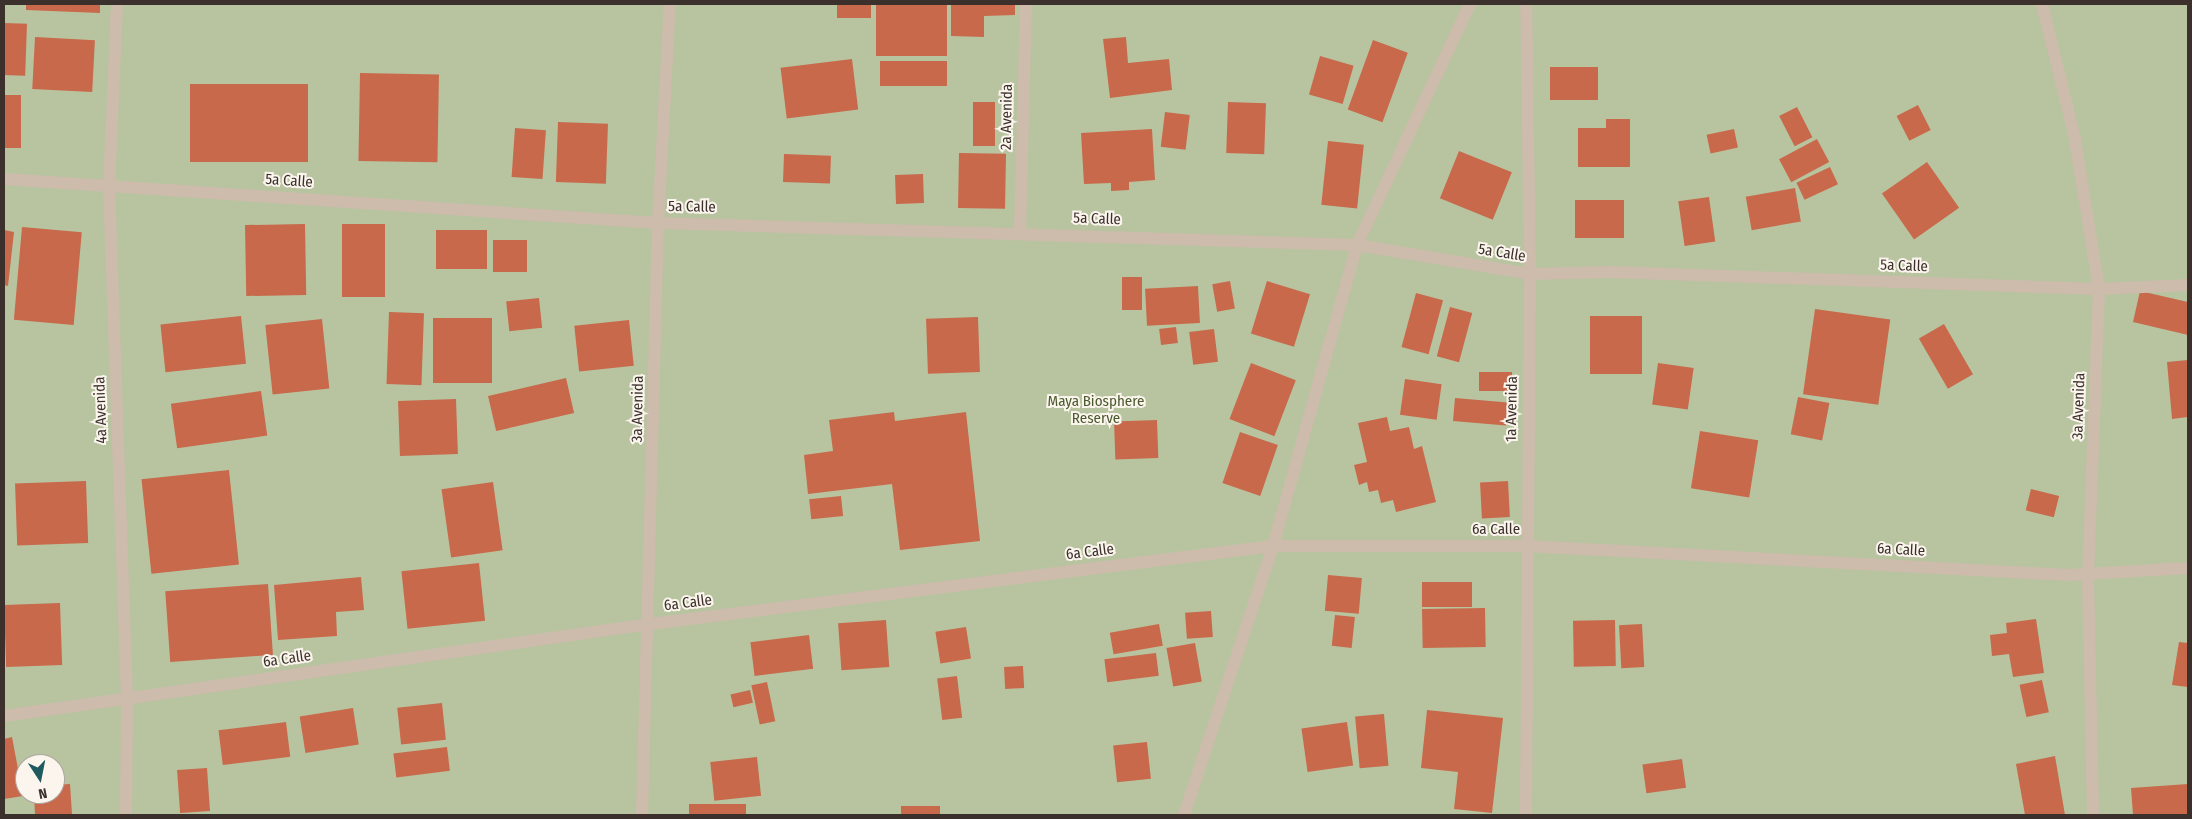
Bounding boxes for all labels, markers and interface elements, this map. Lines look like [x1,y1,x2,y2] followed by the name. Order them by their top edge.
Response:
[997,84,1017,150] street label: 2a Avenida
[265,170,313,192] street label: 5a Calle
[668,198,716,216] street label: 5a Calle
[1073,209,1121,229] street label: 5a Calle
[1477,240,1527,266] street label: 5a Calle
[1880,256,1928,276] street label: 5a Calle
[2069,372,2089,440] street label: 3a Avenida
[91,376,111,444] street label: 4a Avenida
[628,376,648,442] street label: 3a Avenida
[1502,376,1522,442] street label: 1a Avenida
[1048,392,1144,427] park label: Maya Biosphere Reserve
[1472,521,1520,539] street label: 6a Calle
[1065,540,1115,564] street label: 6a Calle
[1876,540,1926,560] street label: 6a Calle
[663,591,713,615] street label: 6a Calle
[262,647,312,671] street label: 6a Calle
[15,754,65,804] north arrow
[37,784,49,802] text: N

